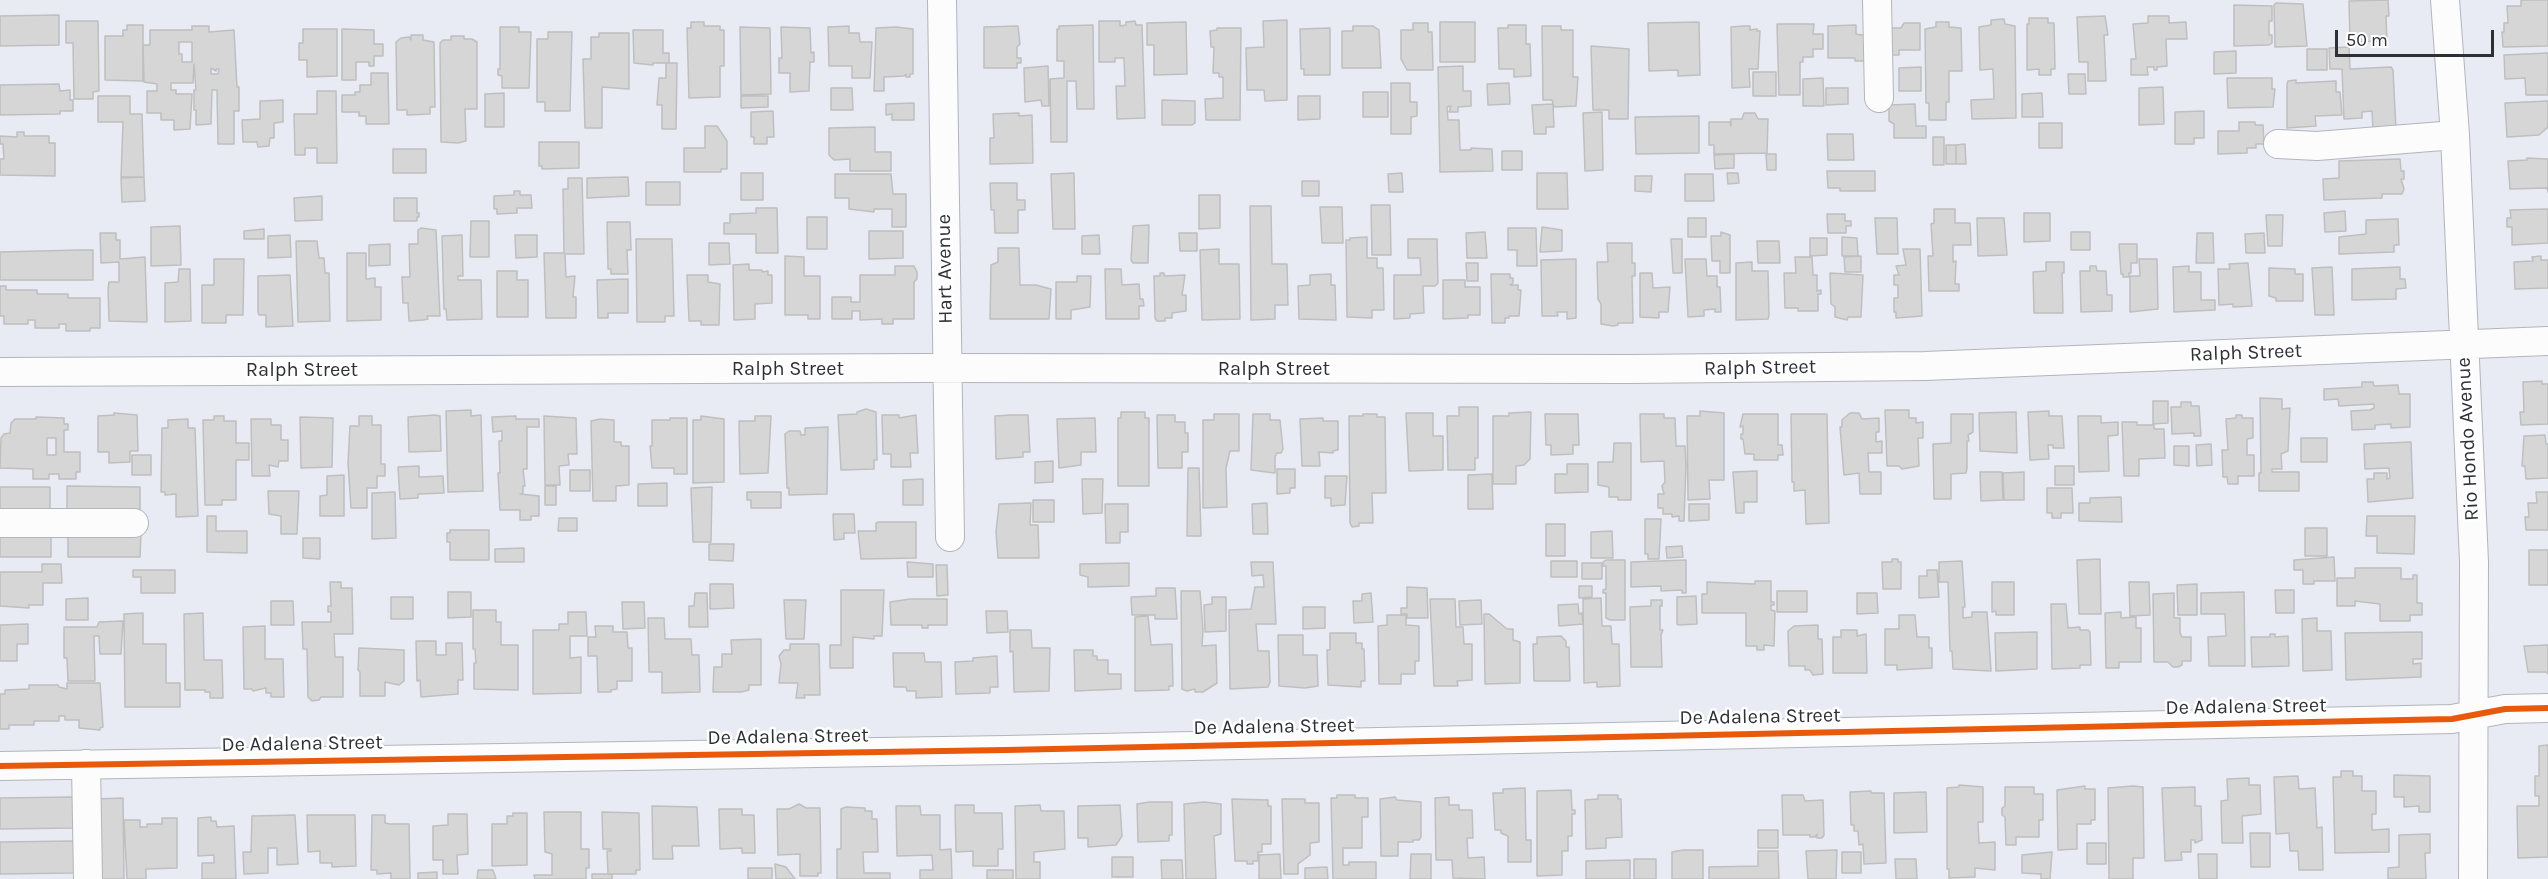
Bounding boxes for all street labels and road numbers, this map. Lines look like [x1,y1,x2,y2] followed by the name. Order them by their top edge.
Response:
[932,214,958,324] street label: Hart Avenue
[2189,339,2303,367] street label: Ralph Street
[1704,355,1816,381] street label: Ralph Street
[732,357,844,381] street label: Ralph Street
[1218,357,1330,381] street label: Ralph Street
[2452,357,2484,521] street label: Rio Hondo Avenue
[246,358,358,382] street label: Ralph Street
[2165,694,2327,720] street label: De Adalena Street
[1679,704,1841,730] street label: De Adalena Street
[1193,714,1355,740] street label: De Adalena Street
[707,724,869,750] street label: De Adalena Street
[221,731,383,757] street label: De Adalena Street

